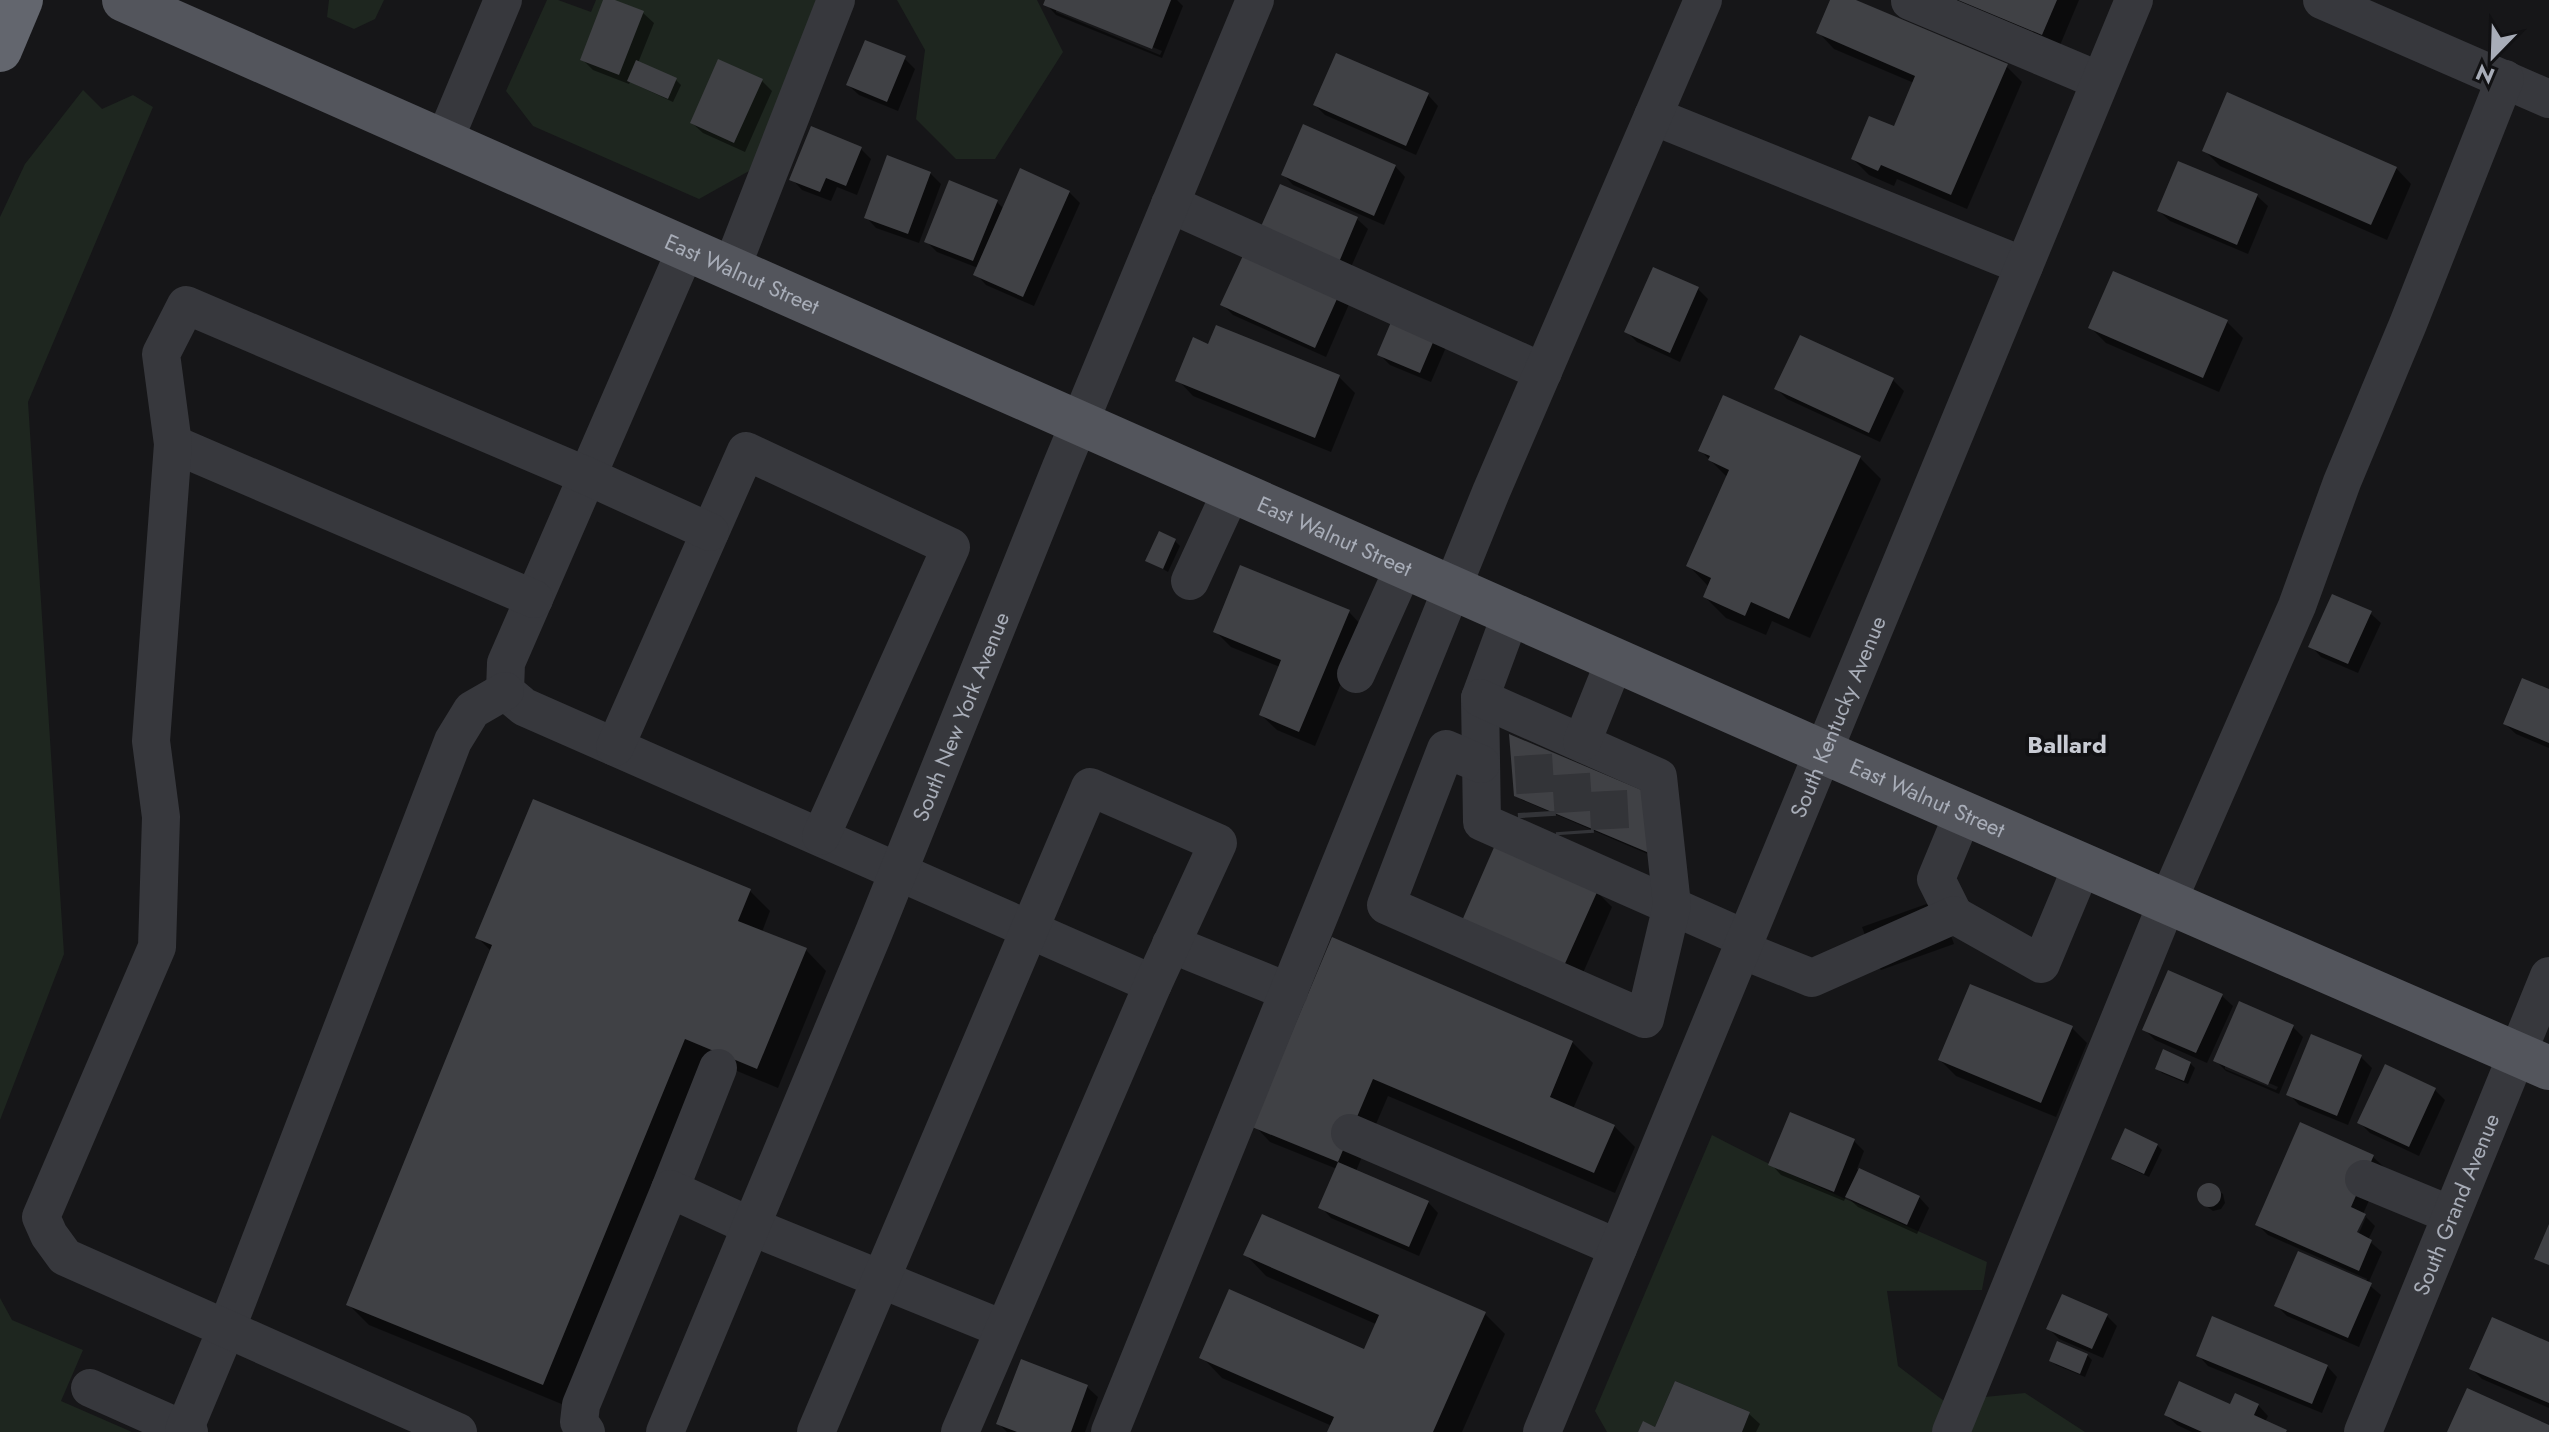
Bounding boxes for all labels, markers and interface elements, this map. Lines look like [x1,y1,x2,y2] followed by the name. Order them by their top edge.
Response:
[2453,16,2533,96] north arrow
[2471,56,2499,93] text: N
[660,225,825,322] street label: East Walnut Street
[1252,488,1418,584] street label: East Walnut Street
[904,607,1017,826] street label: South New York Avenue
[1782,611,1894,823] street label: South Kentucky Avenue
[2027,727,2107,762] district label: Ballard
[1845,750,2011,846] street label: East Walnut Street
[2405,1109,2507,1300] street label: South Grand Avenue

